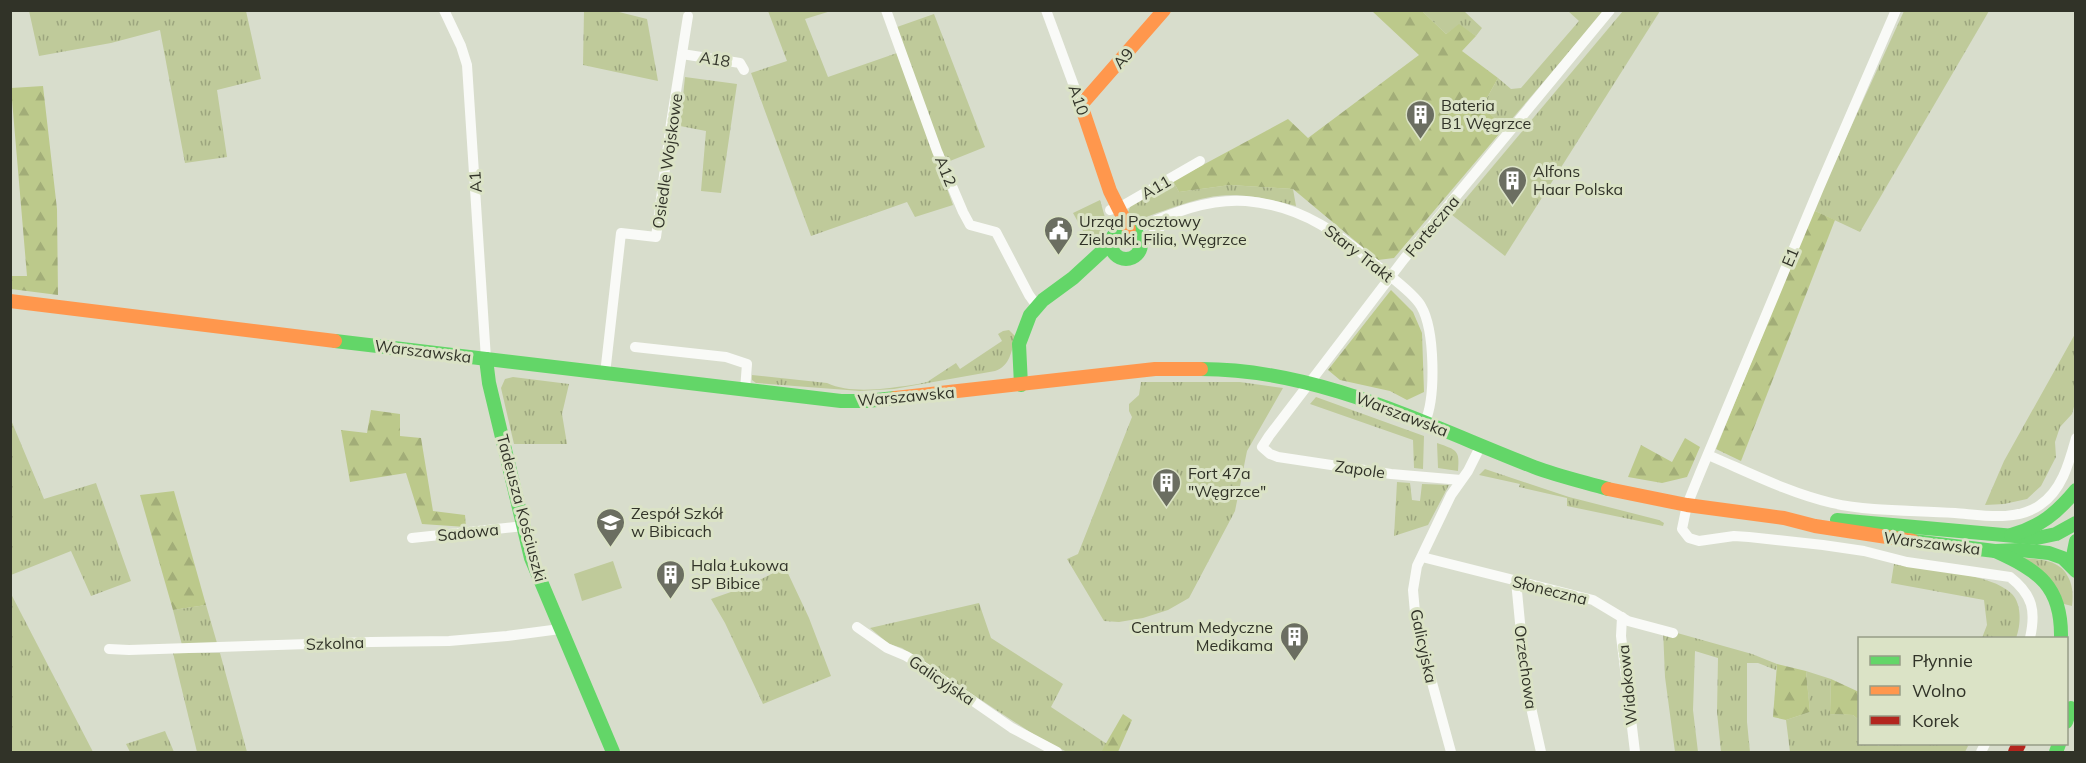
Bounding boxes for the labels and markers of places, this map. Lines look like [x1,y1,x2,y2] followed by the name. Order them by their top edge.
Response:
[1441,95,1531,133] place label: Bateria B1 Węgrzce
[1404,98,1436,140] building icon: Bateria B1 Węgrzce
[1533,161,1623,199] place label: Alfons Haar Polska
[1496,164,1528,206] building icon: Alfons Haar Polska
[1079,211,1247,249] place label: Urząd Pocztowy Zielonki. Filia, Węgrzce
[1042,214,1074,256] public building icon: Urząd Pocztowy Zielonki. Filia, Węgrzce
[1188,463,1266,501] place label: Fort 47a "Węgrzce"
[1151,466,1183,508] building icon: Fort 47a "Węgrzce"
[631,503,724,541] place label: Zespół Szkół w Bibicach
[594,506,626,548] school or university icon: Zespół Szkół w Bibicach
[691,555,789,593] place label: Hala Łukowa SP Bibice
[654,558,686,600] building icon: Hala Łukowa SP Bibice
[1131,617,1273,655] place label: Centrum Medyczne Medikama
[1278,620,1310,662] building icon: Centrum Medyczne Medikama

